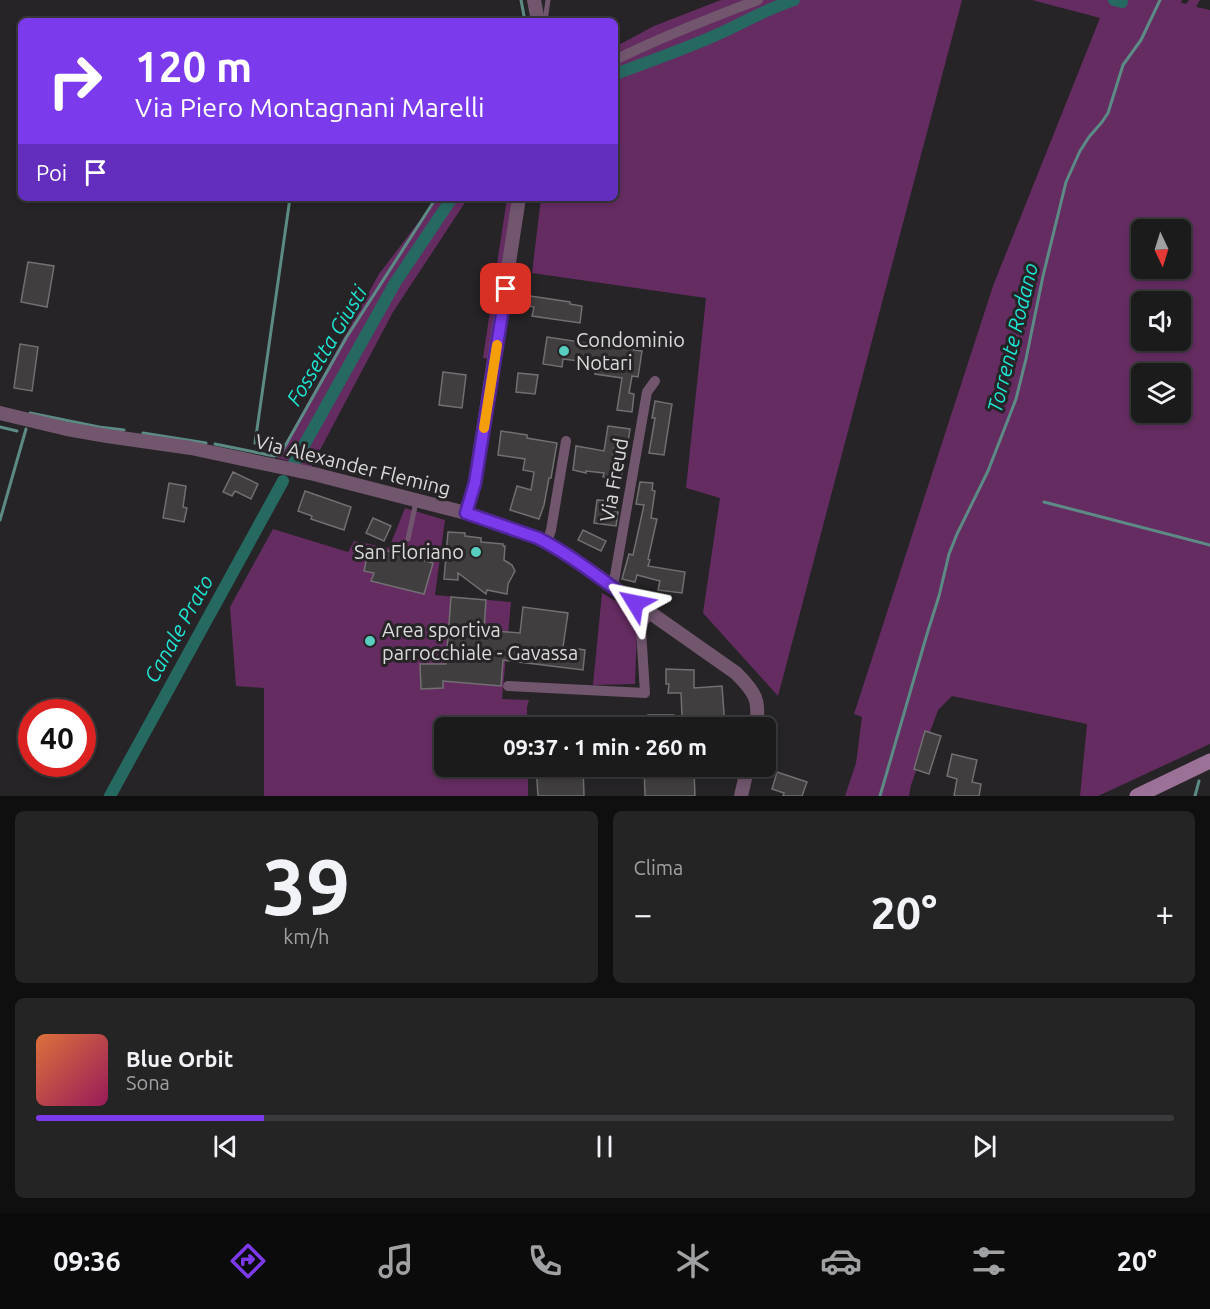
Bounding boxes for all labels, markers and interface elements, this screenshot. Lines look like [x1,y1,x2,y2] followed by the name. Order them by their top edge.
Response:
[36,42,114,120] icon: right
[135,43,252,90] text: 120 m
[135,92,485,122] text: Via Piero Montagnani Marelli
[79,156,112,189] icon: arrive
[36,160,67,185] text: Poi
[1131,219,1191,279] north arrow
[1131,219,1191,423] map controls
[982,260,1042,415] water label: Torrente Rodano
[480,263,531,314] pin
[489,272,522,305] icon: arrive
[281,281,372,410] water label: Fossetta Giusti
[1131,291,1191,351] button: sound
[576,328,685,374] place label: Condominio Notari
[557,344,571,358] marker: Condominio Notari
[1131,363,1191,423] button: layers
[253,429,453,500] street label: Via Alexander Fleming
[595,436,632,524] street label: Via Freud
[354,540,464,563] place label: San Floriano
[469,545,483,559] marker: San Floriano
[139,571,218,686] water label: Canale Prato
[603,571,667,635] position arrow
[382,618,578,664] place label: Area sportiva parrocchiale - Gavassa
[363,634,377,648] marker: Area sportiva parrocchiale - Gavassa
[18,699,96,777] speed limit sign: 40
[503,734,707,759] text: 09:37 · 1 min · 260 m
[262,842,350,930] text: 39
[634,856,683,879] text: Clima
[870,887,937,938] text: 20°
[634,895,652,932] text: −
[1155,895,1174,932] text: +
[283,925,329,948] text: km/h
[126,1046,233,1071] text: Blue Orbit
[126,1071,170,1094] text: Sona
[209,1130,242,1163] icon: previous
[588,1130,621,1163] icon: pause
[968,1130,1001,1163] icon: next
[227,1240,269,1282] icon: directions
[375,1240,417,1282] icon: music
[524,1240,566,1282] icon: phone
[672,1240,714,1282] icon: climate
[820,1240,862,1282] icon: car
[968,1240,1010,1282] icon: filters
[53,1246,121,1276] text: 09:36
[1117,1246,1157,1276] text: 20°

